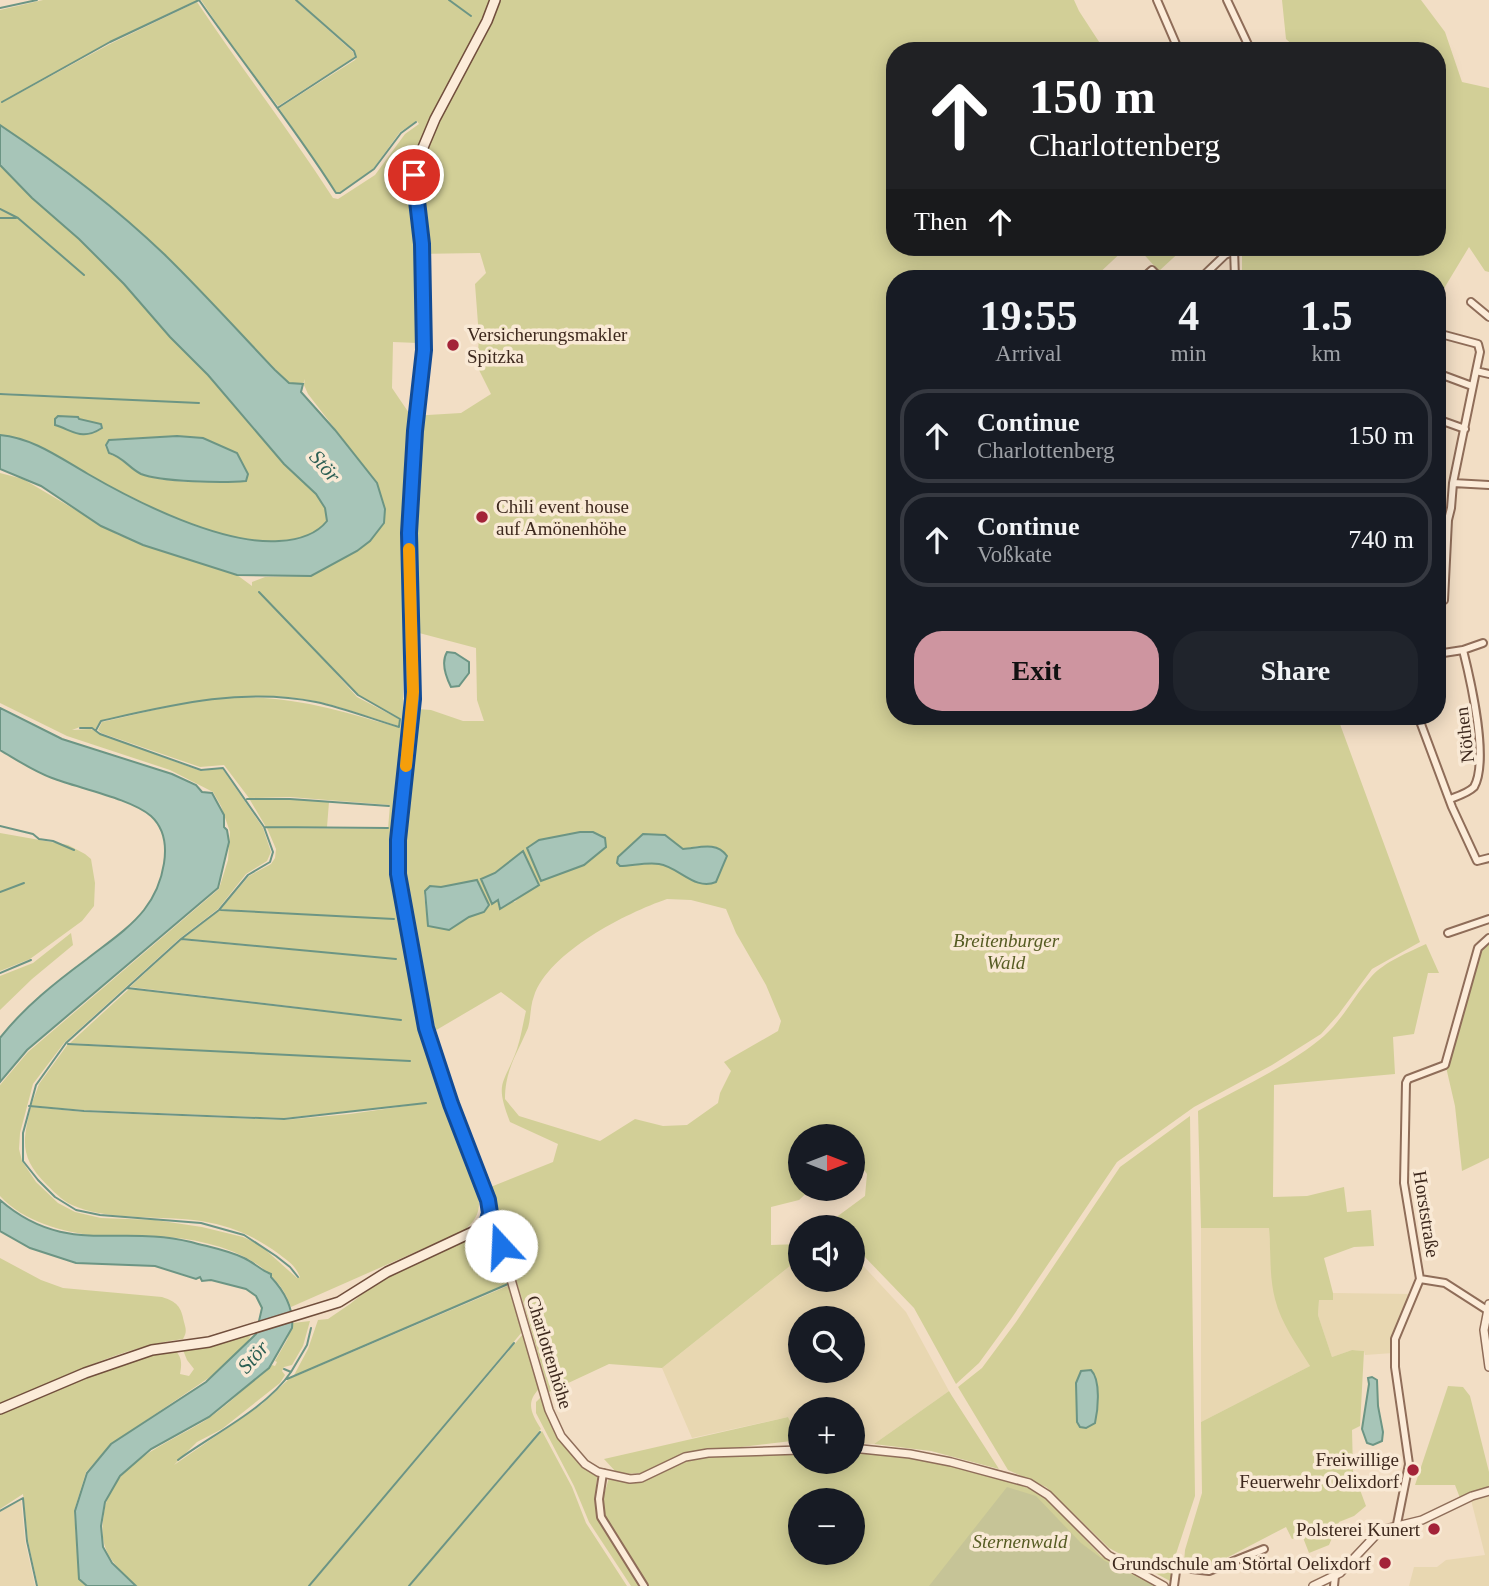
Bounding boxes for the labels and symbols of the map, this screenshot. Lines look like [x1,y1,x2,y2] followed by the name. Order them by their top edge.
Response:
[384,145,444,205] pin
[467,324,628,367] place label: Versicherungsmakler Spitzka
[445,337,461,353] marker: Versicherungsmakler Spitzka
[304,445,346,488] water label: Stör
[496,496,629,539] place label: Chili event house auf Amönenhöhe
[474,509,490,525] marker: Chili event house auf Amönenhöhe
[1451,705,1478,764] street label: Nöthen
[953,930,1060,973] park label: Breitenburger Wald
[788,1124,864,1200] north arrow
[1409,1169,1444,1259] street label: Horststraße
[464,1209,538,1283] position arrow
[522,1293,577,1411] street label: Charlottenhöhe
[232,1335,274,1378] water label: Stör
[1239,1449,1400,1492] place label: Freiwillige Feuerwehr Oelixdorf
[1405,1462,1421,1478] marker: Freiwillige Feuerwehr Oelixdorf
[1296,1519,1421,1540] place label: Polsterei Kunert
[1426,1521,1442,1537] marker: Polsterei Kunert
[973,1531,1068,1552] park label: Sternenwald
[1112,1553,1372,1574] place label: Grundschule am Störtal Oelixdorf
[1377,1555,1393,1571] marker: Grundschule am Störtal Oelixdorf

